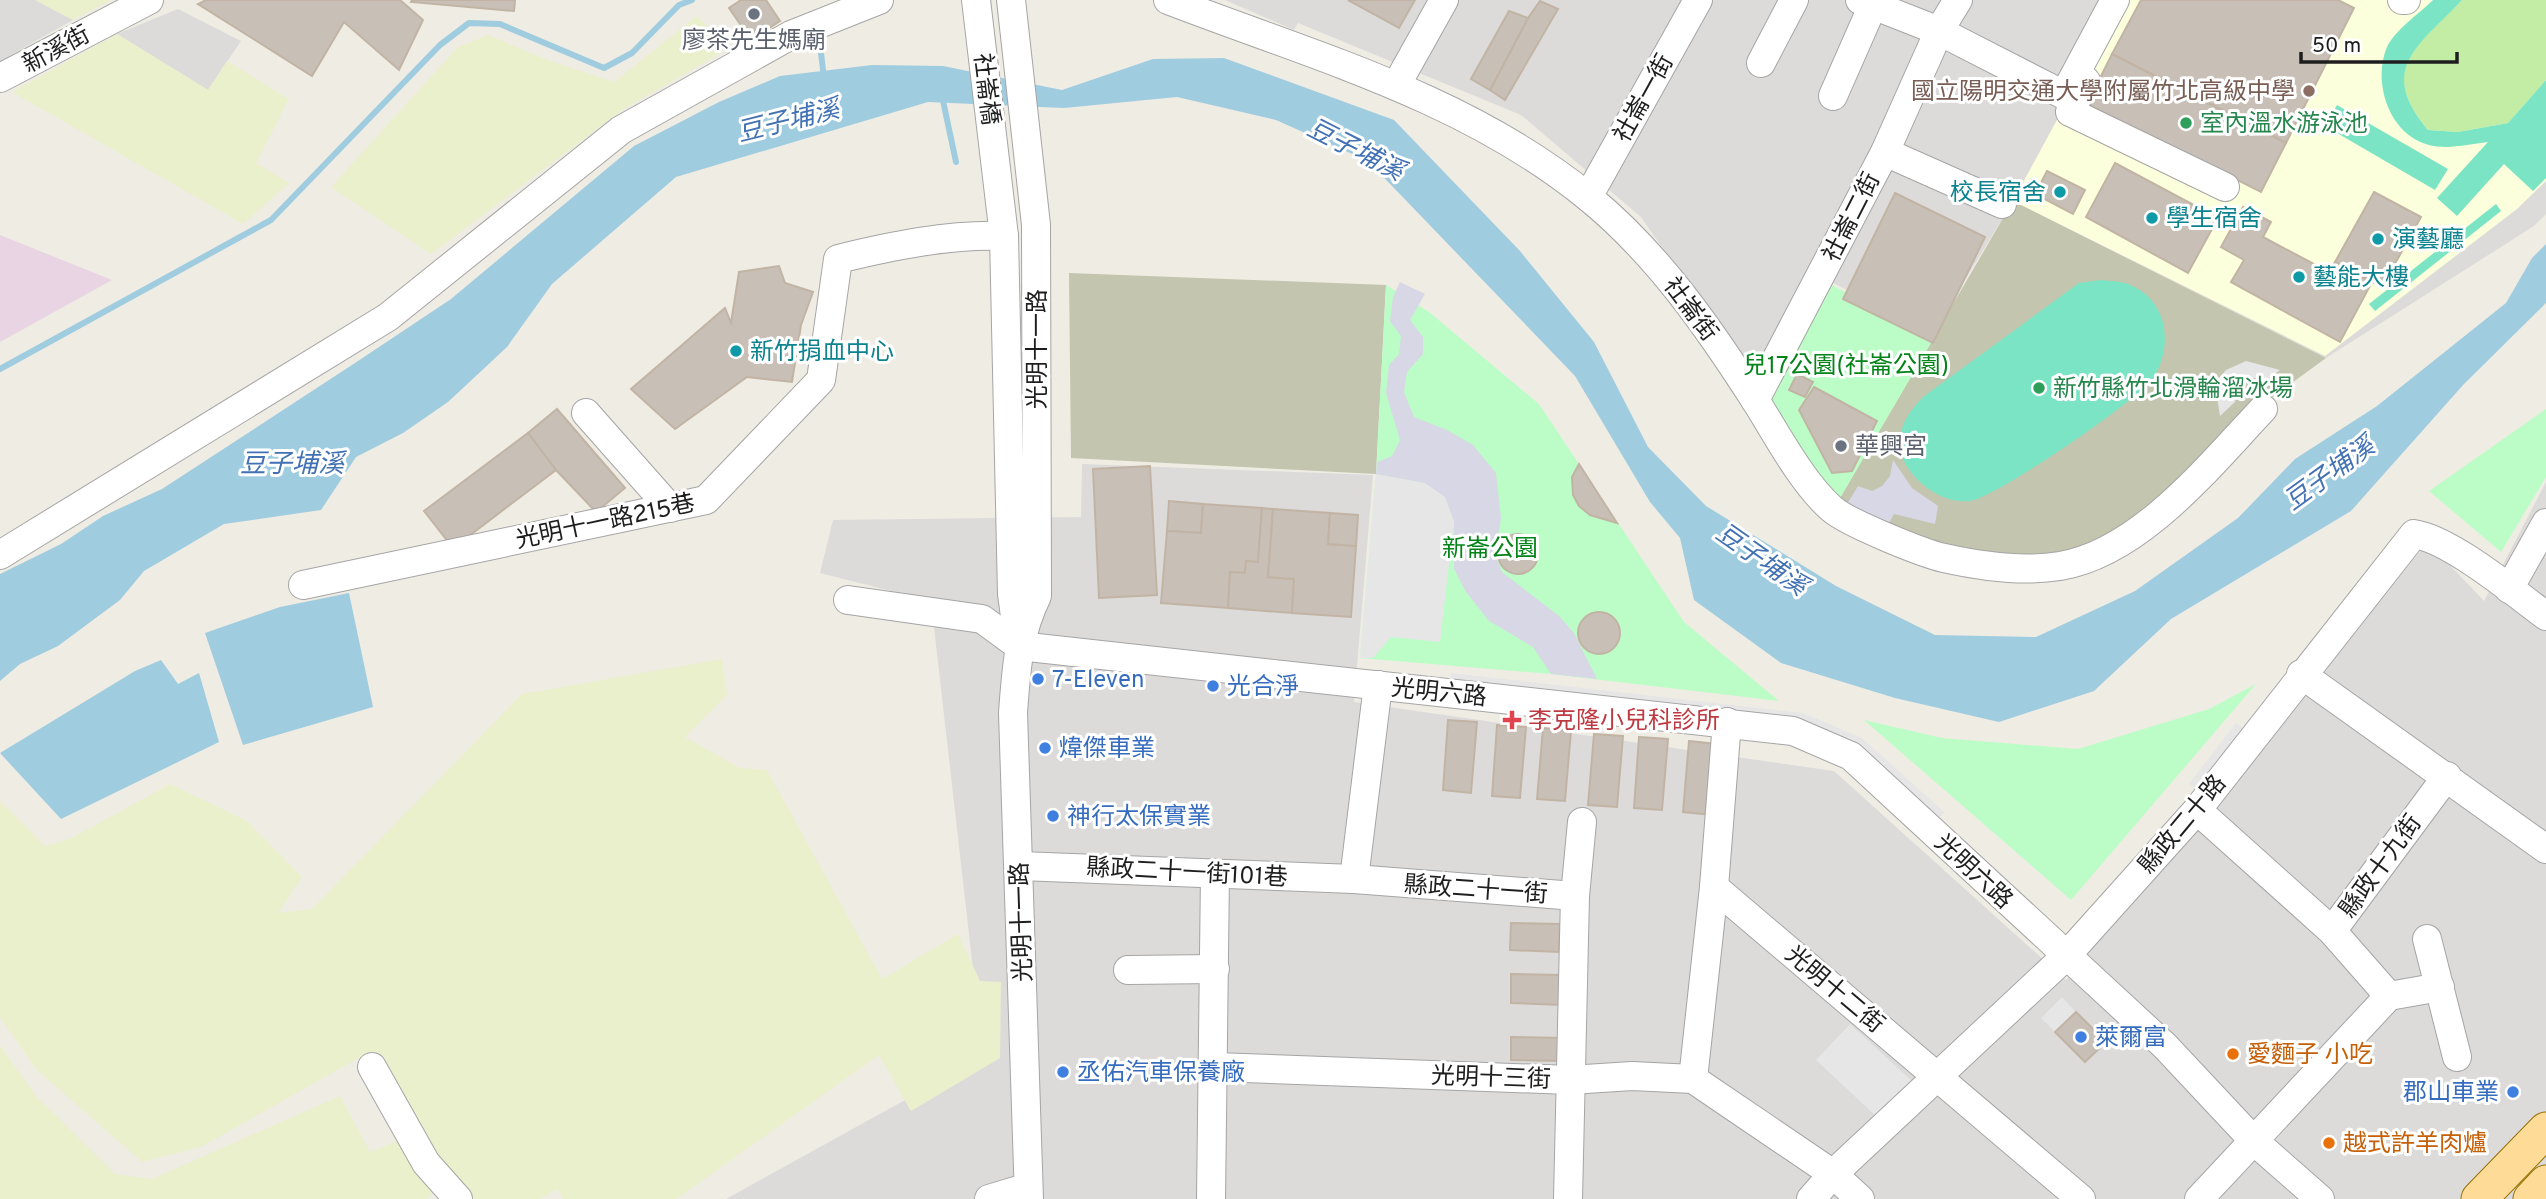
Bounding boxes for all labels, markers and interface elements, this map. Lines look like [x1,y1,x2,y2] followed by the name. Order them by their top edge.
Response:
[746,6,762,22] marker: 廖茶先生媽廟
[18,21,96,81] street label: 新溪街
[2301,21,2457,65] scale bar
[682,27,826,57] place label: 廖茶先生媽廟
[2312,33,2361,60] text: 50 m
[1608,50,1681,148] street label: 社崙一街
[966,52,1004,127] street label: 社崙橋
[1911,78,2295,108] place label: 國立陽明交通大學附屬竹北高級中學
[2301,83,2317,99] marker: 國立陽明交通大學附屬竹北高級中學
[734,93,847,151] water label: 豆子埔溪
[2200,110,2368,140] place label: 室內溫水游泳池
[1301,113,1412,191] water label: 豆子埔溪
[2178,115,2194,131] marker: 室內溫水游泳池
[1818,168,1888,267] street label: 社崙二街
[1950,179,2046,209] place label: 校長宿舍
[2052,184,2068,200] marker: 校長宿舍
[2166,205,2262,235] place label: 學生宿舍
[2144,210,2160,226] marker: 學生宿舍
[2392,226,2464,256] place label: 演藝廳
[2370,231,2386,247] marker: 演藝廳
[2313,264,2409,294] place label: 藝能大樓
[2291,269,2307,285] marker: 藝能大樓
[1656,272,1723,348] street label: 社崙街
[1024,289,1054,409] street label: 光明十一路
[750,338,894,368] place label: 新竹捐血中心
[728,343,744,359] marker: 新竹捐血中心
[1743,352,1949,382] park label: 兒17公園(社崙公園)
[2053,375,2293,405] place label: 新竹縣竹北滑輪溜冰場
[2031,380,2047,396] marker: 新竹縣竹北滑輪溜冰場
[2279,429,2385,519] water label: 豆子埔溪
[1855,433,1927,463] place label: 華興宮
[1833,438,1849,454] marker: 華興宮
[240,449,348,482] water label: 豆子埔溪
[513,489,698,557] street label: 光明十一路215巷
[1708,518,1816,607] water label: 豆子埔溪
[1442,535,1538,565] park label: 新崙公園
[1052,666,1145,696] place label: 7-Eleven
[1030,671,1046,687] marker: 7-Eleven
[1227,673,1299,703] place label: 光合淨
[1389,674,1488,714] street label: 光明六路
[1205,678,1221,694] marker: 光合淨
[1528,707,1720,737] place label: 李克隆小兒科診所
[1502,710,1522,730] marker: 李克隆小兒科診所
[1059,735,1155,765] place label: 煒傑車業
[1037,740,1053,756] marker: 煒傑車業
[2133,770,2234,881] street label: 縣政二十路
[1067,803,1211,833] place label: 神行太保實業
[1045,808,1061,824] marker: 神行太保實業
[2334,810,2429,925] street label: 縣政十九街
[1927,829,2018,916] street label: 光明六路
[1086,854,1288,894] street label: 縣政二十一街101巷
[1006,861,1040,982] street label: 光明十一路
[1403,871,1549,911] street label: 縣政二十一街
[1778,940,1889,1041] street label: 光明十二街
[2095,1024,2167,1054] place label: 萊爾富
[2073,1029,2089,1045] marker: 萊爾富
[2247,1041,2373,1071] place label: 愛麵子 小吃
[2225,1046,2241,1062] marker: 愛麵子 小吃
[1077,1059,1245,1089] place label: 丞佑汽車保養廠
[1430,1062,1551,1096] street label: 光明十三街
[1055,1064,1071,1080] marker: 丞佑汽車保養廠
[2403,1079,2499,1109] place label: 郡山車業
[2505,1084,2521,1100] marker: 郡山車業
[2343,1130,2487,1160] place label: 越式許羊肉爐
[2321,1135,2337,1151] marker: 越式許羊肉爐

